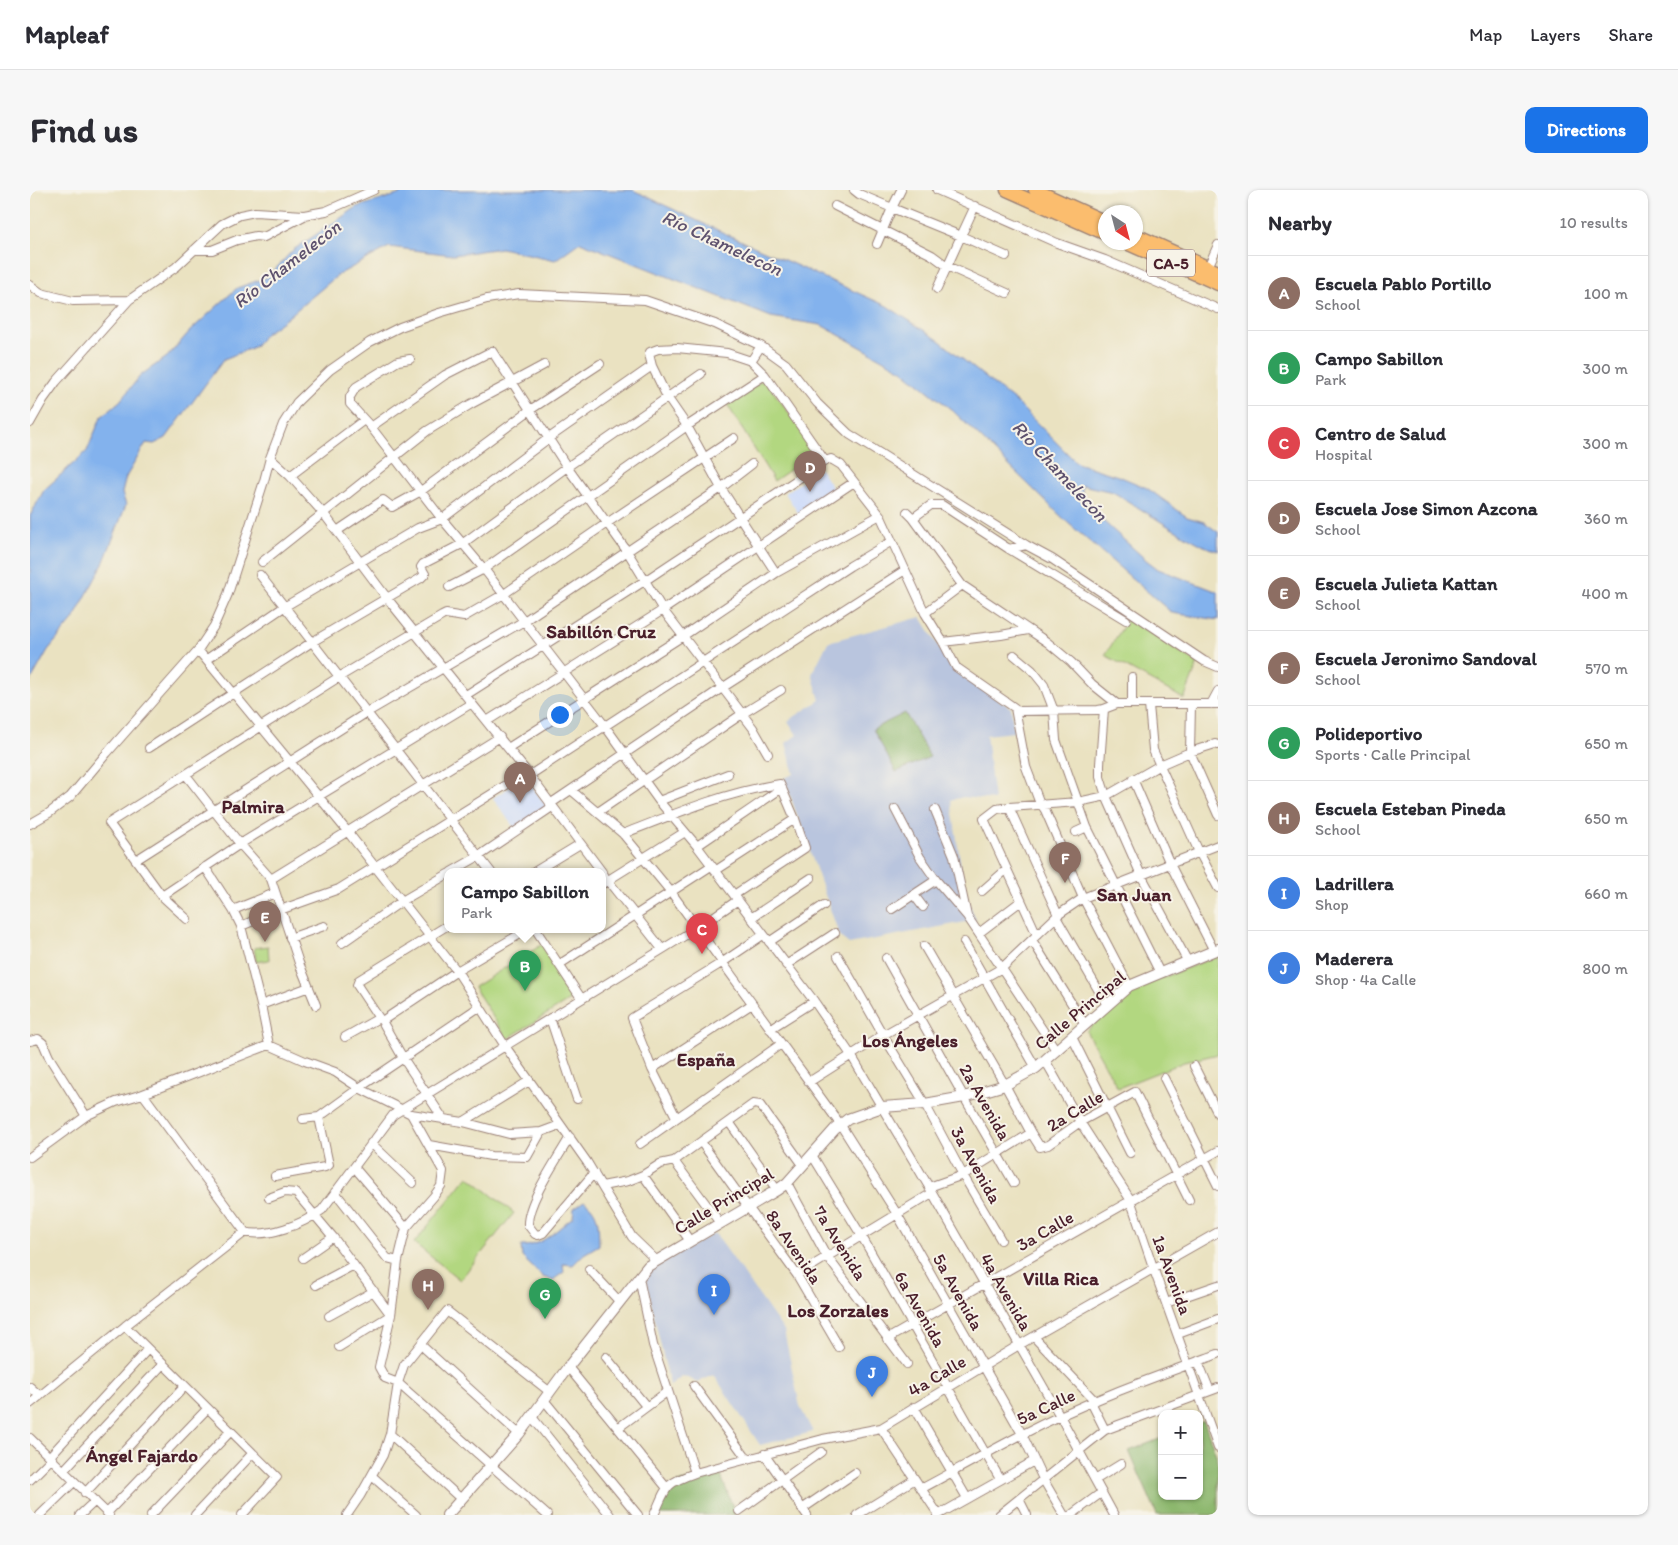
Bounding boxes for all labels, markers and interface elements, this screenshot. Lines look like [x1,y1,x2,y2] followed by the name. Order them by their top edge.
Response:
[25,20,109,49] text: Mapleaf
[1469,24,1502,46] text: Map
[1530,24,1580,46] text: Layers
[1608,24,1653,46] text: Share
[1525,107,1648,153] button: Directions
[30,109,138,151] text: Find us
[658,205,786,281] water label: Río Chamelecón
[1098,205,1143,250] north arrow
[1268,210,1332,235] text: Nearby
[1560,213,1628,232] text: 10 results
[229,214,346,313] water label: Río Chamelecón
[1147,249,1195,276] road number: CA-5
[1315,272,1491,295] text: Escuela Pablo Portillo
[1279,284,1289,303] text: A
[1584,284,1628,303] text: 100 m
[1315,295,1361,314] text: School
[1315,347,1443,370] text: Campo Sabillon
[1279,359,1289,378] text: B
[1583,359,1628,378] text: 300 m
[1315,370,1346,389] text: Park
[1007,416,1113,527] water label: Río Chamelecón
[1315,422,1446,445] text: Centro de Salud
[1279,434,1289,453] text: C
[1583,434,1628,453] text: 300 m
[1315,445,1372,464] text: Hospital
[794,451,826,492] pin: D
[1315,497,1538,520] text: Escuela Jose Simon Azcona
[1279,509,1289,528] text: D
[1584,509,1628,528] text: 360 m
[1315,520,1361,539] text: School
[1315,572,1498,595] text: Escuela Julieta Kattan
[1280,584,1288,603] text: E
[1582,584,1628,603] text: 400 m
[1315,595,1361,614] text: School
[546,620,656,643] district label: Sabillón Cruz
[1315,647,1537,670] text: Escuela Jeronimo Sandoval
[1280,659,1288,678] text: F
[1585,659,1628,678] text: 570 m
[1315,670,1361,689] text: School
[547,702,573,728] your location
[1315,722,1422,745] text: Polideportivo
[1278,734,1290,753] text: G
[1584,734,1628,753] text: 650 m
[1315,745,1471,764] text: Sports · Calle Principal
[504,762,536,803] pin: A
[221,795,285,818] district label: Palmira
[1315,797,1506,820] text: Escuela Esteban Pineda
[1278,809,1290,828] text: H
[1584,809,1628,828] text: 650 m
[1315,820,1361,839] text: School
[1049,842,1081,883] pin: F
[444,868,606,933] popup
[1315,872,1394,895] text: Ladrillera
[461,880,589,903] text: Campo Sabillon
[1097,883,1172,906] district label: San Juan
[1281,884,1287,903] text: I
[1584,884,1628,903] text: 660 m
[1315,895,1349,914] text: Shop
[249,901,281,942] pin: E
[461,903,493,922] text: Park
[686,913,718,954] pin: C
[1315,947,1393,970] text: Maderera
[509,950,541,991] pin: B
[1280,959,1288,978] text: J
[1582,959,1628,978] text: 800 m
[1030,966,1130,1054] street label: Calle Principal
[1315,970,1416,989] text: Shop · 4a Calle
[862,1029,959,1052] district label: Los Ángeles
[677,1048,736,1071] district label: España
[954,1060,1016,1145] street label: 2a Avenida
[1043,1086,1107,1136] street label: 2a Calle
[946,1123,1006,1208] street label: 3a Avenida
[670,1163,778,1239] street label: Calle Principal
[808,1202,872,1285] street label: 7a Avenida
[761,1206,827,1289] street label: 8a Avenida
[1012,1206,1078,1256] street label: 3a Calle
[1147,1232,1197,1318] street label: 1a Avenida
[975,1249,1037,1335] street label: 4a Avenida
[928,1250,988,1335] street label: 5a Avenida
[889,1267,951,1352] street label: 6a Avenida
[1023,1267,1100,1290] district label: Villa Rica
[412,1269,444,1310] pin: H
[698,1274,730,1315] pin: I
[529,1278,561,1319] pin: G
[787,1299,889,1322] district label: Los Zorzales
[904,1350,970,1402] street label: 4a Calle
[856,1356,888,1397] pin: J
[1013,1384,1079,1430] street label: 5a Calle
[1158,1410,1203,1500] map controls
[1158,1410,1203,1455] button: +
[85,1444,198,1467] district label: Ángel Fajardo
[1158,1455,1203,1500] button: −

